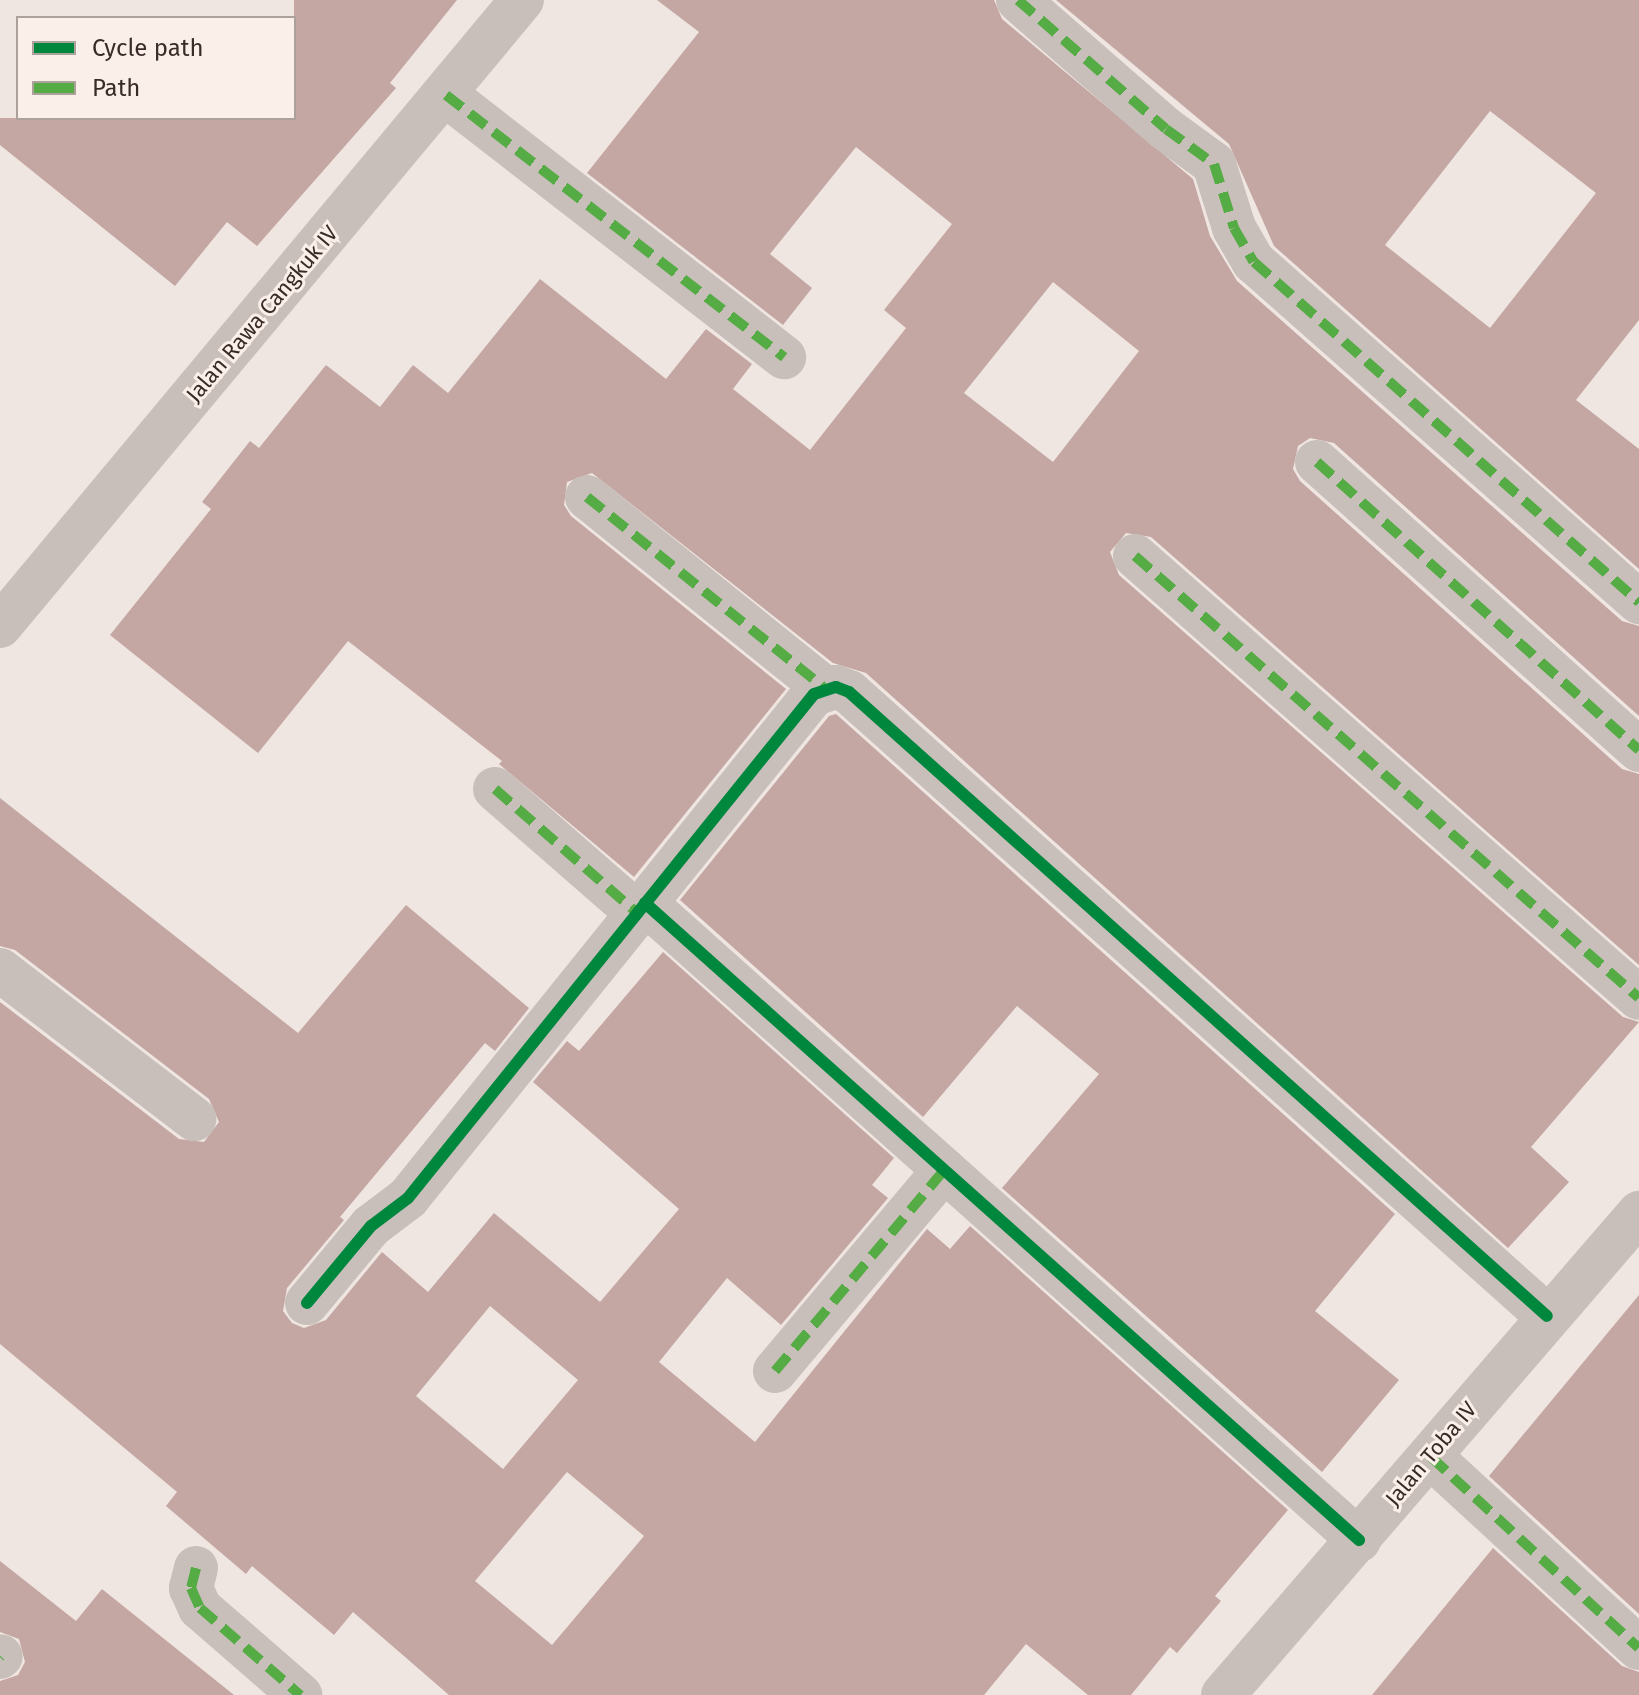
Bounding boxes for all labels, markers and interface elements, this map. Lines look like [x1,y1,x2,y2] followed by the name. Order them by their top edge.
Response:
[16,16,296,120] legend
[92,34,204,62] text: Cycle path
[92,74,140,102] text: Path
[181,221,343,407] street label: Jalan Rawa Cangkuk IV
[1380,1397,1482,1511] street label: Jalan Toba IV

